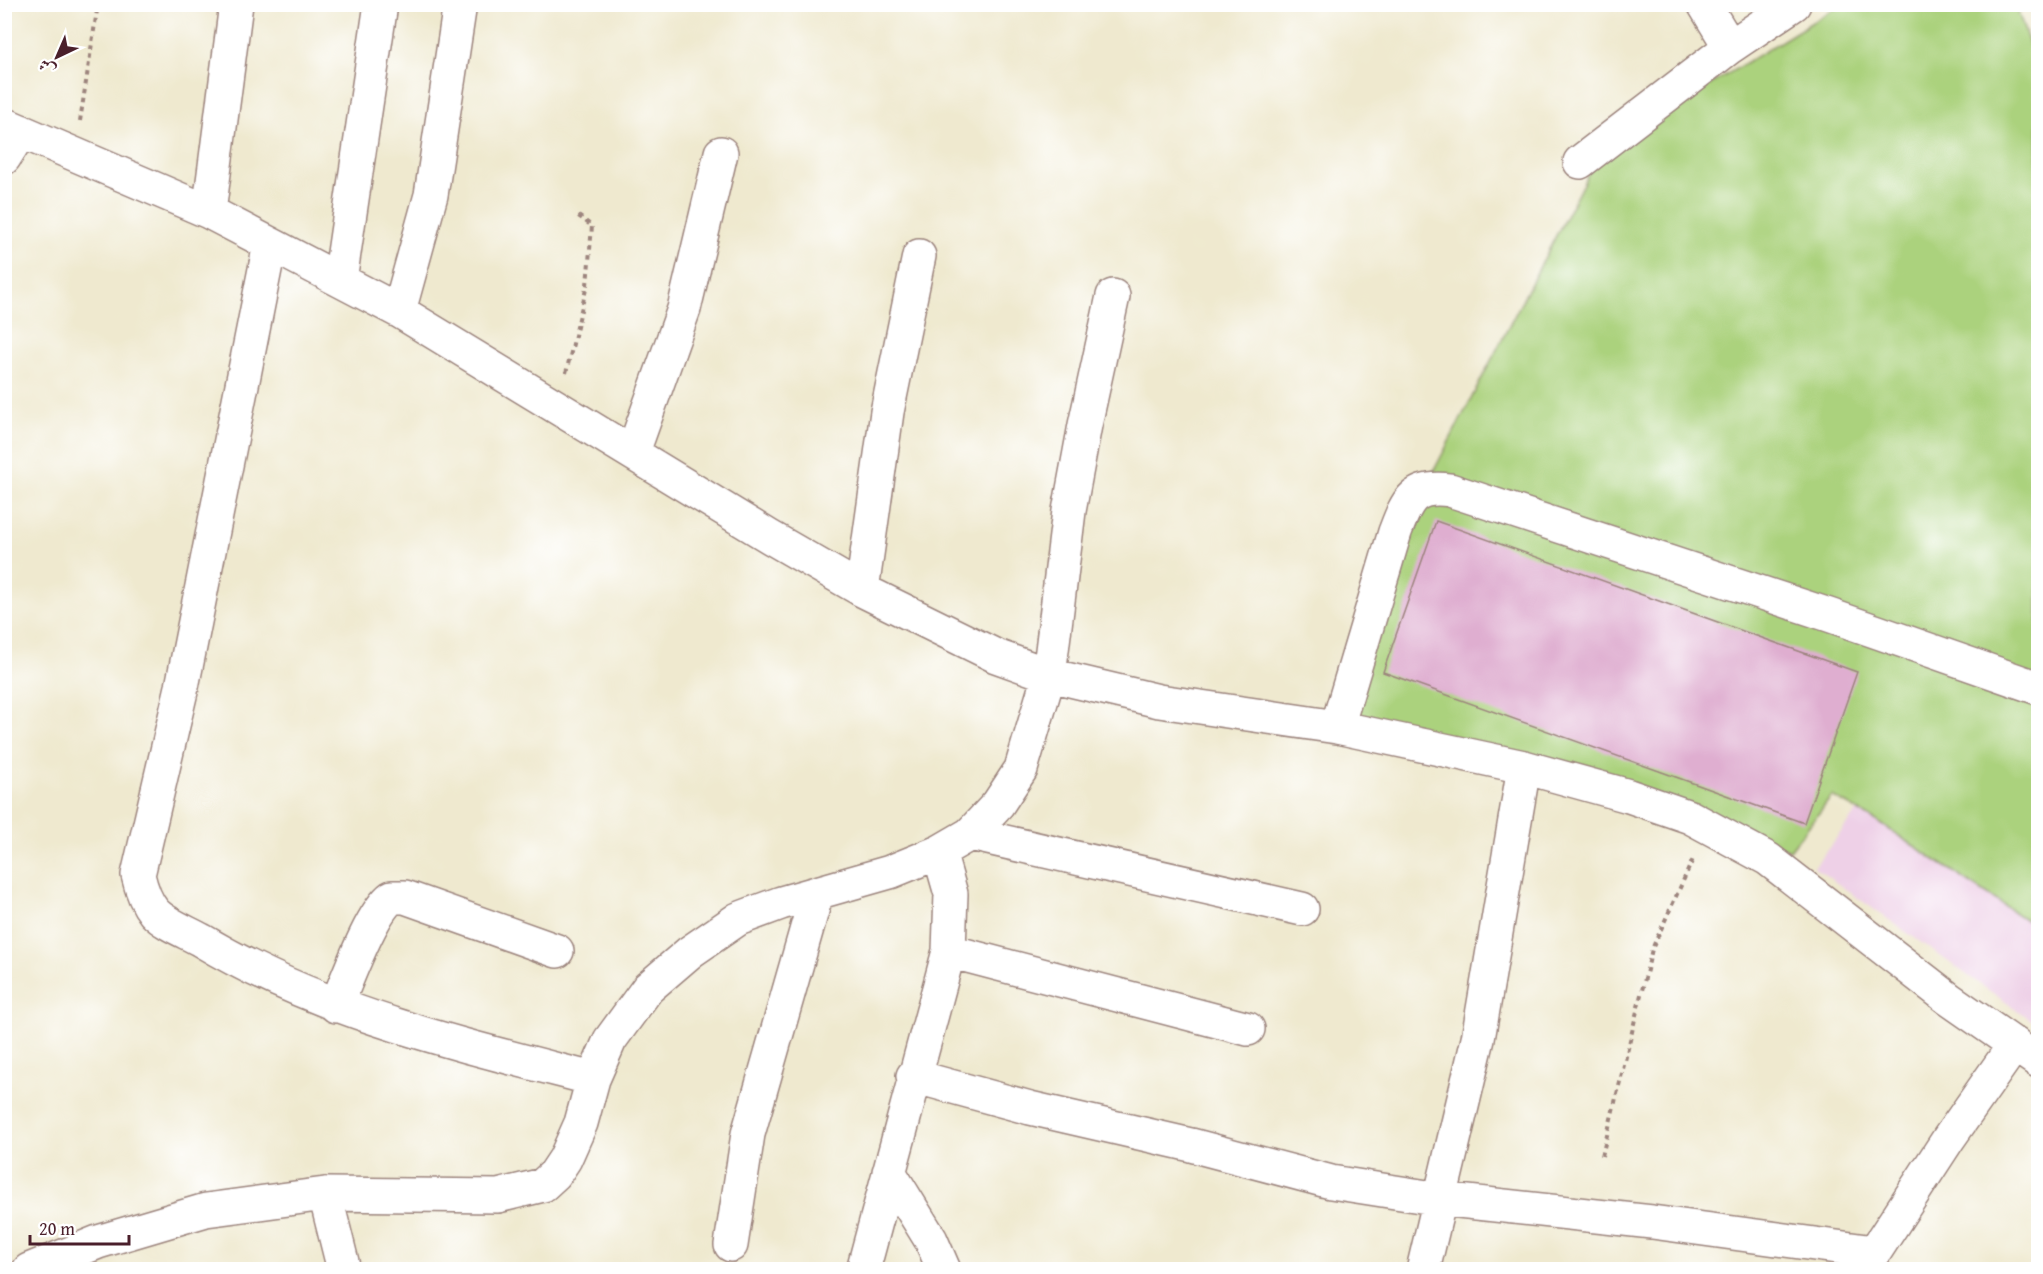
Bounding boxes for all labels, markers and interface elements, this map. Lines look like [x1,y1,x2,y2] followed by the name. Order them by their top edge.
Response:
[27,27,87,87] north arrow
[33,54,61,82] text: ش
[30,1208,129,1246] scale bar
[39,1215,75,1242] text: 20 m

